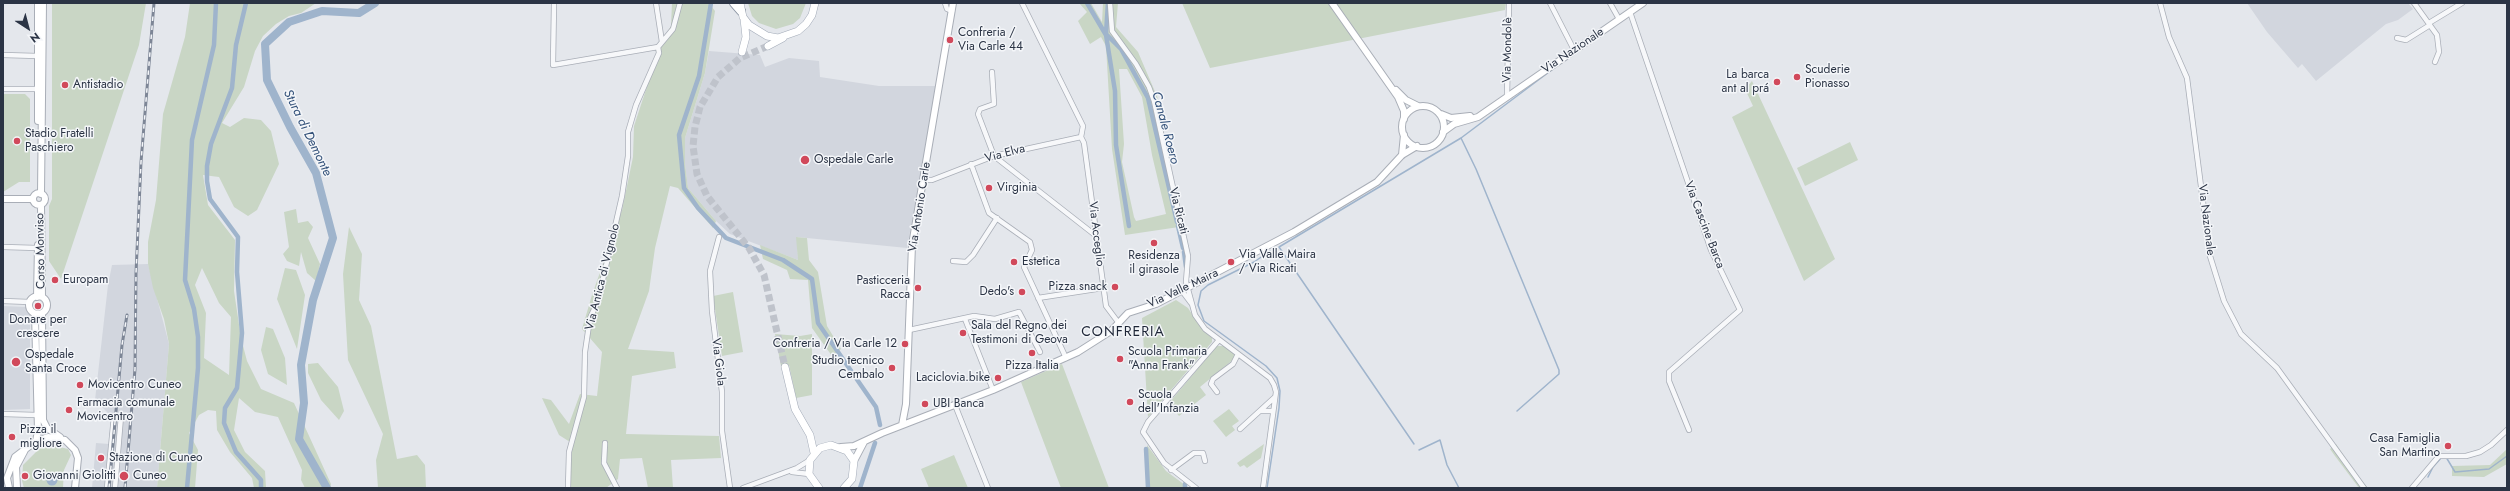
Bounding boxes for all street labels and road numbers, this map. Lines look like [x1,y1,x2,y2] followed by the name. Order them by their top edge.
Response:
[1500,17,1516,83] street label: Via Mondolè
[1539,25,1607,77] street label: Via Nazionale
[983,142,1027,166] street label: Via Elva
[906,161,934,253] street label: Via Antonio Carle
[1681,179,1727,271] street label: Via Cascine Barca
[2194,184,2218,256] street label: Via Nazionale
[1165,186,1191,236] street label: Via Ricati
[1085,201,1107,267] street label: Via Acceglio
[33,213,49,289] street label: Corso Monviso
[583,222,623,332] street label: Via Antica di Vignolo
[1145,266,1221,312] street label: Via Valle Maira
[708,337,728,387] street label: Via Giola

